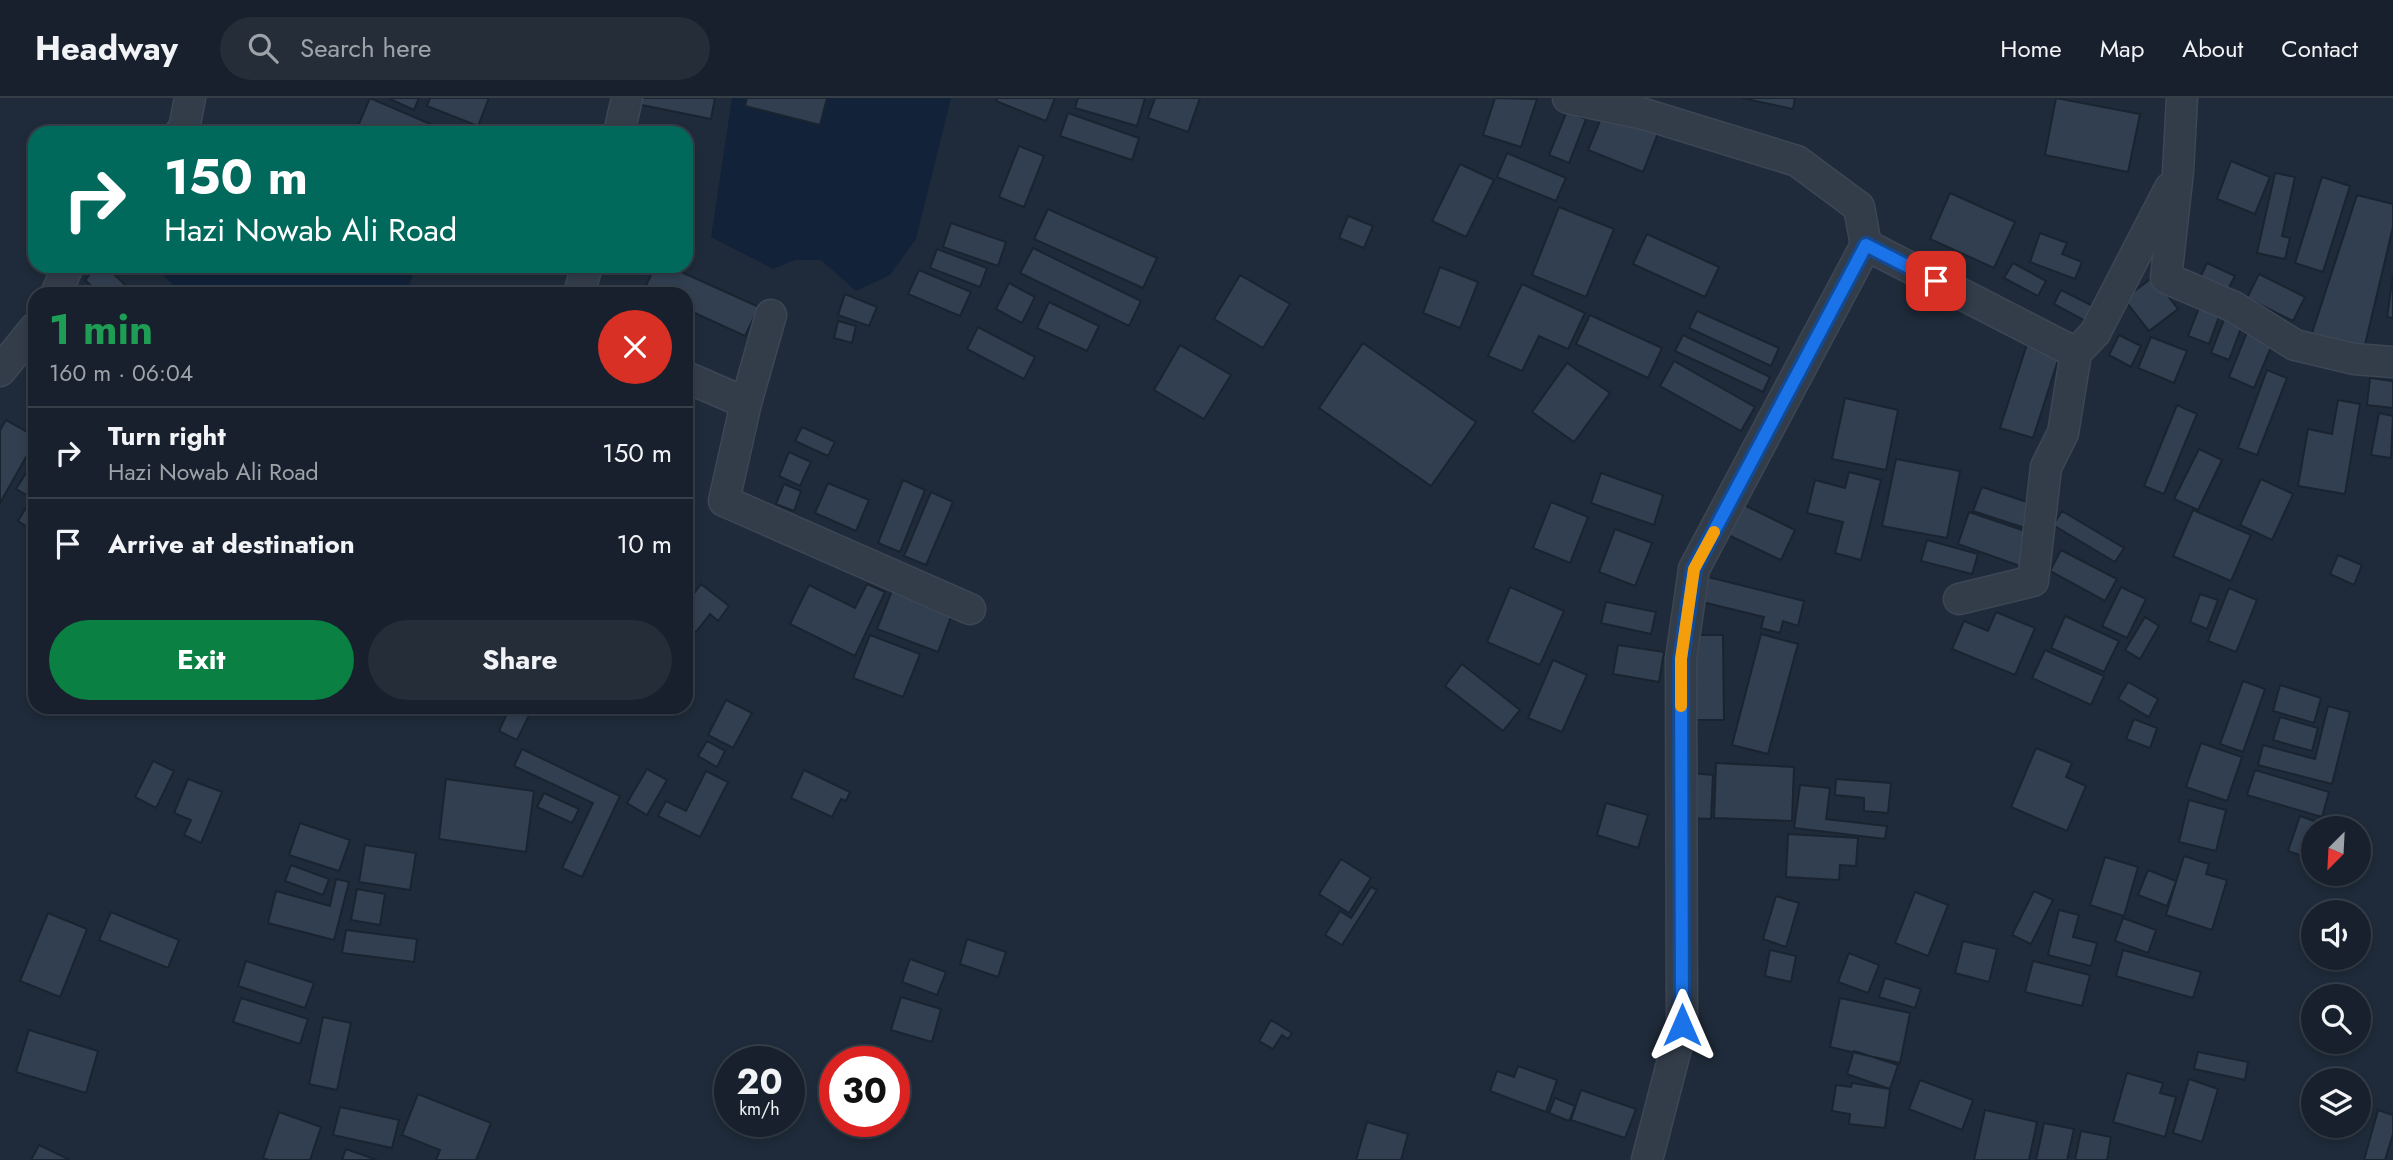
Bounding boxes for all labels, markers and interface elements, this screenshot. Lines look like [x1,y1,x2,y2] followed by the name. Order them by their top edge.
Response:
[220,17,710,80] search box
[35,25,178,72] text: Headway
[244,29,282,67] icon: search
[300,29,431,67] text: Search here
[2000,31,2062,66] text: Home
[2100,31,2144,66] text: Map
[2182,31,2243,66] text: About
[2281,31,2358,66] text: Contact
[164,142,308,212] text: 150 m
[49,154,140,245] icon: right
[164,207,457,253] text: Hazi Nowab Ali Road
[1906,251,1966,311] pin
[1917,262,1955,300] icon: arrive
[49,299,153,360] text: 1 min
[598,310,672,384] button: close
[49,356,193,390] text: 160 m · 06:04
[108,417,226,455] text: Turn right
[49,434,87,472] icon: right
[602,434,672,472] text: 150 m
[108,455,319,489] text: Hazi Nowab Ali Road
[49,525,87,563] icon: arrive
[108,525,355,563] text: Arrive at destination
[617,525,672,563] text: 10 m
[49,620,354,700] button: Exit
[368,620,672,700] button: Share
[2301,816,2371,886] north arrow
[2301,816,2371,1138] map controls
[2301,900,2371,970] button: sound
[2301,984,2371,1054] button: search
[1645,988,1719,1062] position arrow
[819,1046,910,1137] speed limit sign: 30
[736,1057,783,1107] text: 20
[2301,1068,2371,1138] button: layers
[739,1096,780,1122] text: km/h

